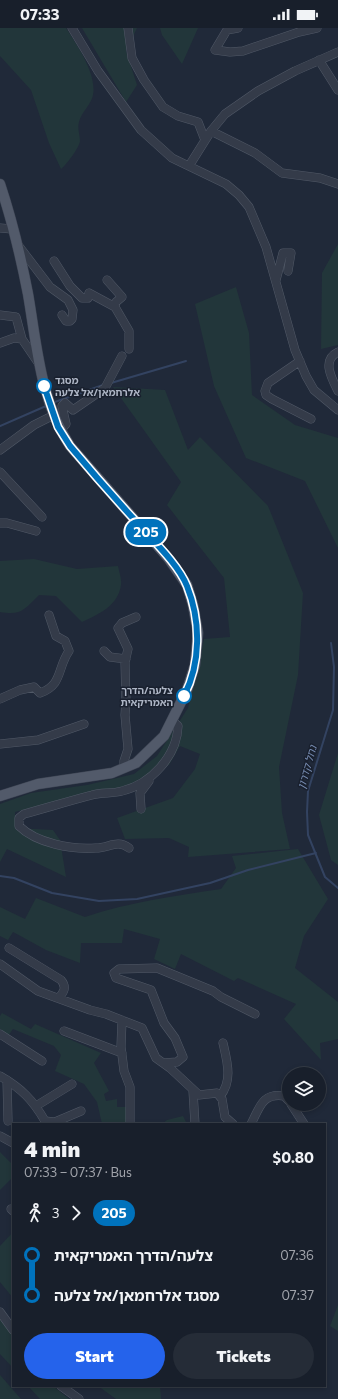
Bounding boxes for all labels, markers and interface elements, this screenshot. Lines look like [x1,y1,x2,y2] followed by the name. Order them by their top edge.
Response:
[20,5,59,23] text: 07:33
[55,374,140,398] place label: מסגד אלרחמאן/אל צלעה
[36,378,52,394] marker: מסגד אלרחמאן/אל צלעה
[123,519,169,545] line badge: 205
[133,523,159,540] text: 205
[120,684,173,708] place label: צלעה/הדרך האמריקאית
[176,688,192,704] marker: צלעה/הדרך האמריקאית
[294,743,320,790] water label: נחל קדרון
[282,1067,326,1111] map controls
[282,1067,326,1111] button: layers
[24,1135,80,1162] text: 4 min
[273,1148,314,1166] text: $0.80
[24,1164,132,1180] text: 07:33 – 07:37 · Bus
[24,1202,46,1224] icon: walk
[65,1202,87,1224] icon: forward
[101,1204,127,1221] text: 205
[52,1205,59,1221] text: 3
[54,1246,213,1264] text: צלעה/הדרך האמריקאית
[280,1247,314,1263] text: 07:36
[54,1286,220,1304] text: מסגד אלרחמאן/אל צלעה
[281,1287,314,1303] text: 07:37
[24,1333,165,1379] button: Start
[173,1333,314,1379] button: Tickets

